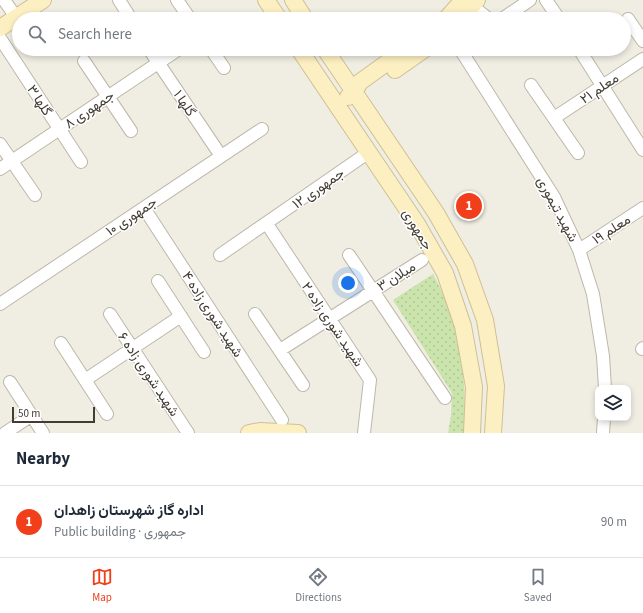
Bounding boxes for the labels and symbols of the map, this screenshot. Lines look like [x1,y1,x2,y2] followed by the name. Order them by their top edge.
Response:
[576,69,623,109] street label: معلم ۲۱
[22,81,57,120] street label: گلها ۳
[61,86,119,134] street label: جمهوری ۸
[168,86,200,121] street label: گلها ۱
[288,164,349,214] street label: جمهوری ۱۲
[531,173,583,246] street label: شهید تیموری
[456,191,482,221] pin: 1
[102,192,161,241] street label: جمهوری ۱۰
[397,205,437,254] street label: جمهوری
[588,210,635,250] street label: معلم ۱۹
[373,257,420,297] street label: میلان ۳
[177,268,248,362] street label: شهید شوری زاده ۴
[338,273,358,293] your location
[296,278,368,371] street label: شهید شوری زاده ۲
[112,328,184,421] street label: شهید شوری زاده ۶
[12,405,95,424] scale bar

